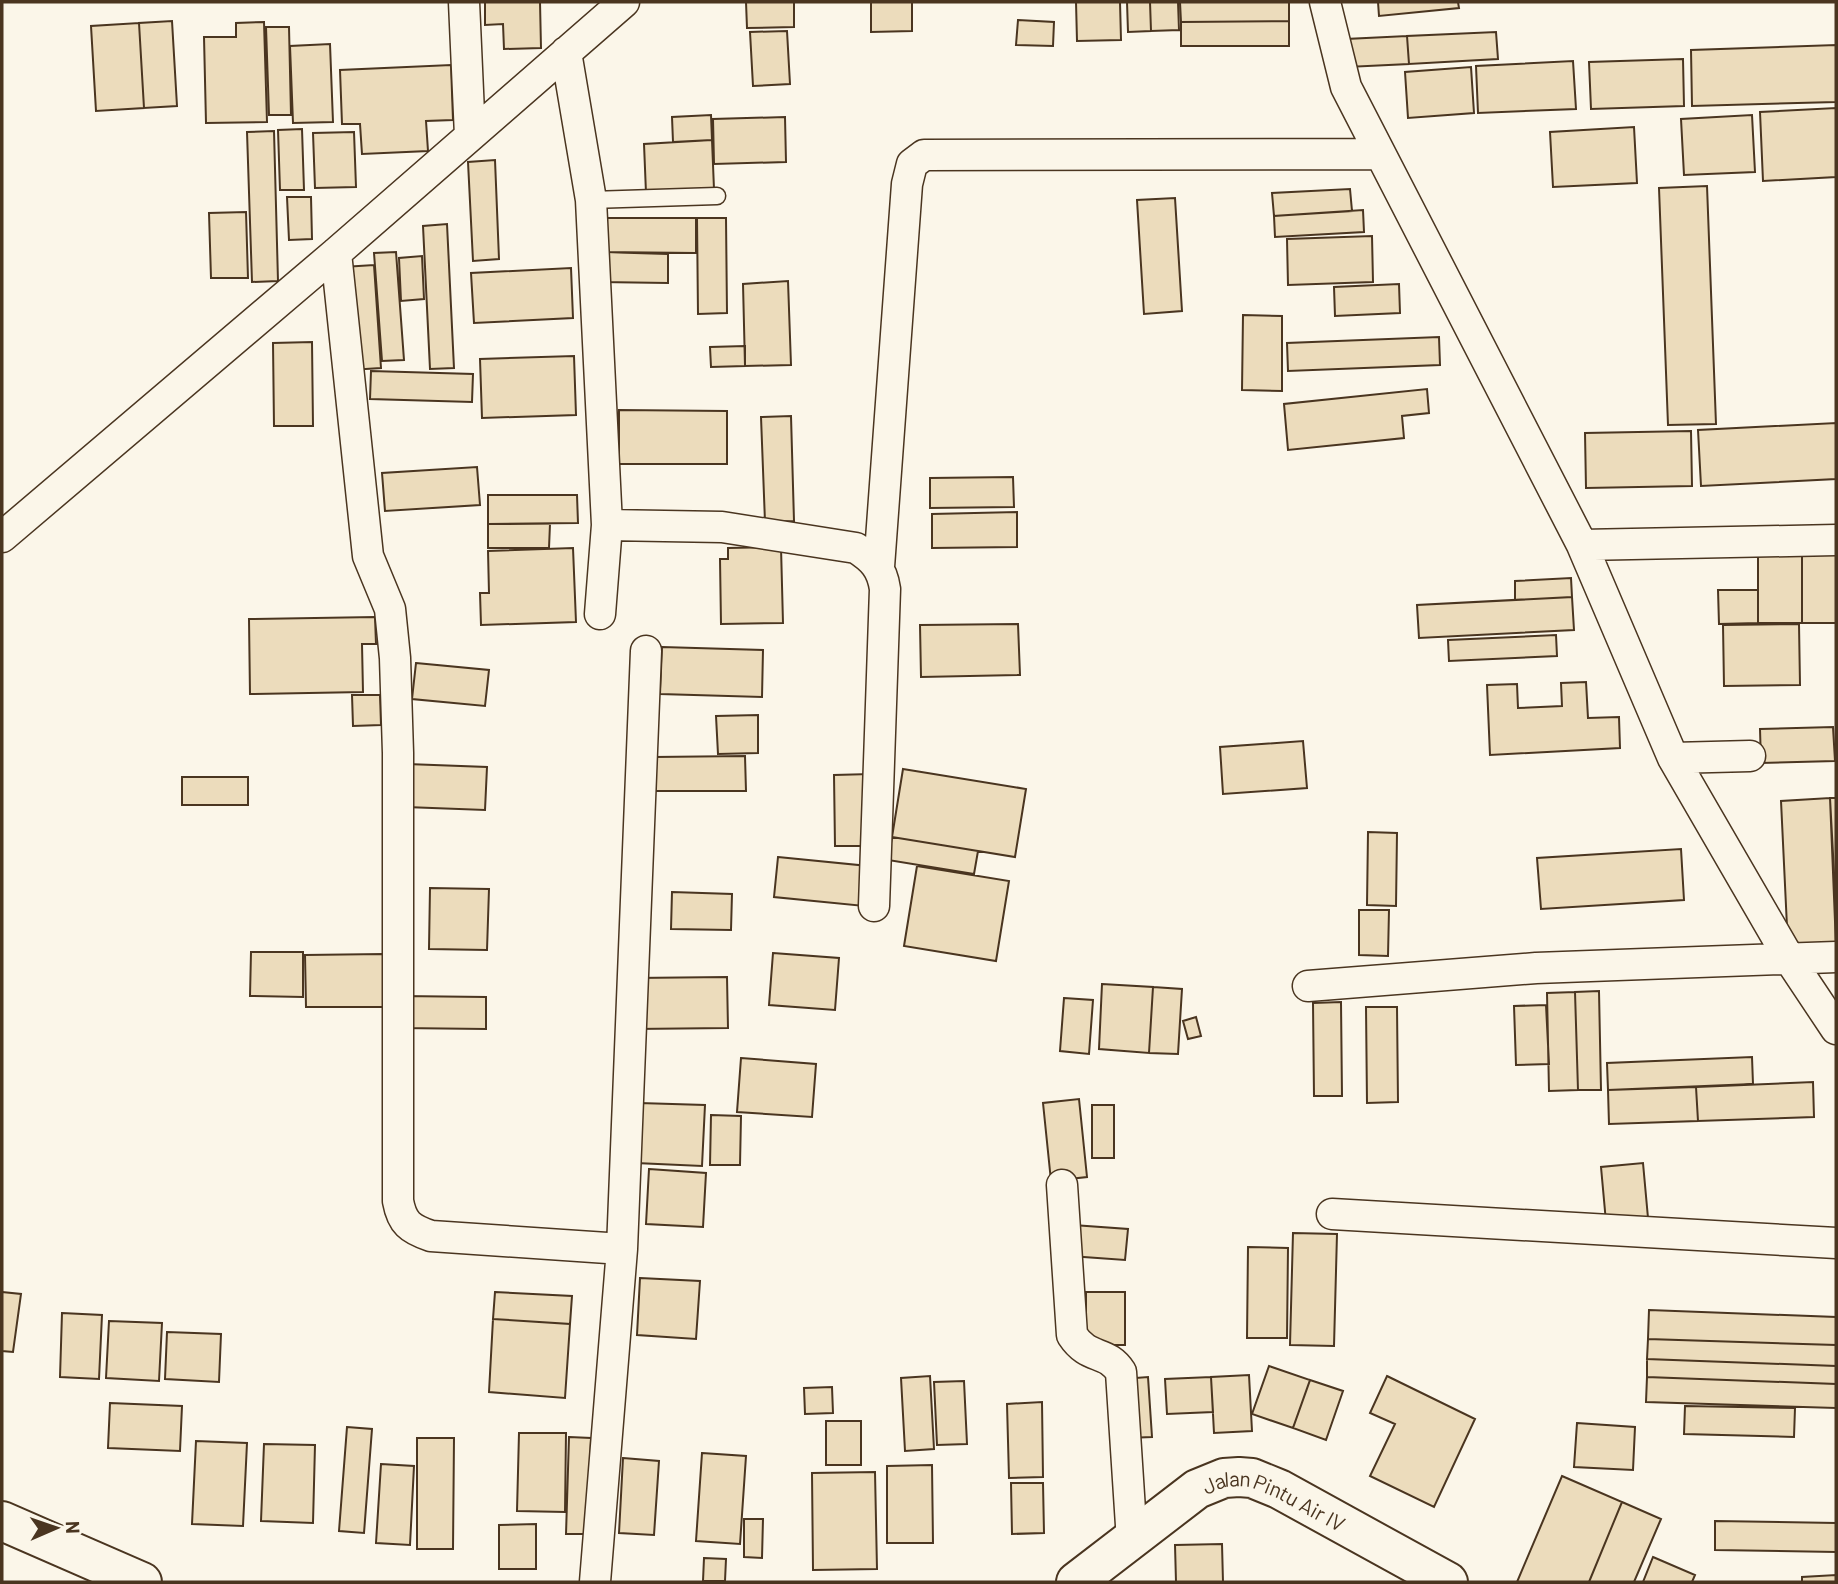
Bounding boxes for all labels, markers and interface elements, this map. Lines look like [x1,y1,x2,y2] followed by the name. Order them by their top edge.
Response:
[1198,1464,1350,1536] street label: Jalan Pintu Air IV
[21,1493,91,1563] north arrow
[62,1521,85,1534] text: N

